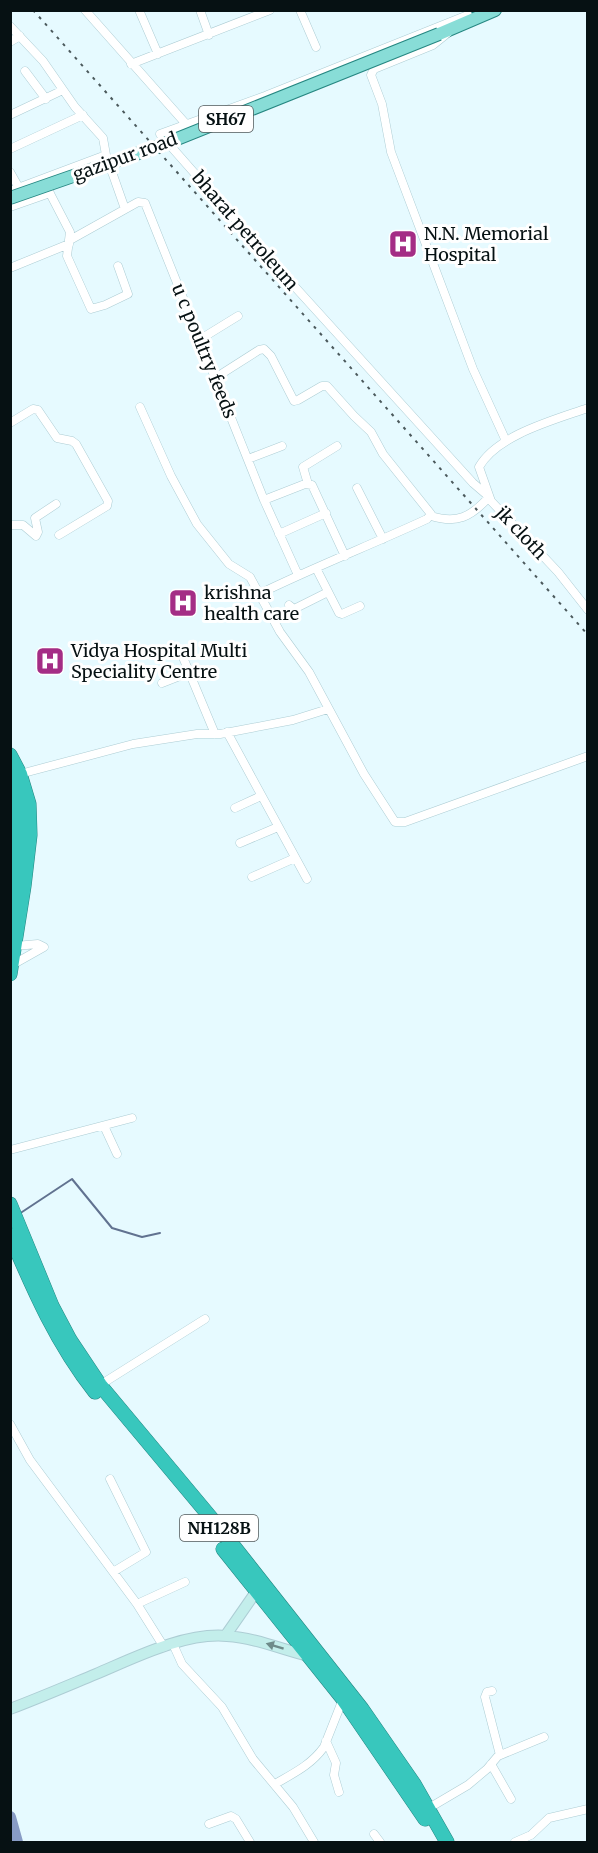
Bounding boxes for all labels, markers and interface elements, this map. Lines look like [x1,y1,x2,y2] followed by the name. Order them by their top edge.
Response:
[199,106,253,132] road number: SH67
[69,127,180,186] street label: gazipur road
[187,165,304,295] street label: bharat petroleum
[424,222,549,266] place label: N.N. Memorial Hospital
[387,228,419,260] hospital icon: N.N. Memorial Hospital
[167,280,242,422] street label: u c poultry feeds
[490,500,552,564] street label: jk cloth
[204,581,299,625] place label: krishna health care
[167,587,199,619] hospital icon: krishna health care
[70,639,247,683] place label: Vidya Hospital Multi Speciality Centre
[34,645,66,677] hospital icon: Vidya Hospital Multi Speciality Centre
[180,1515,258,1541] road number: NH128B
[266,1641,284,1650] one-way arrow

